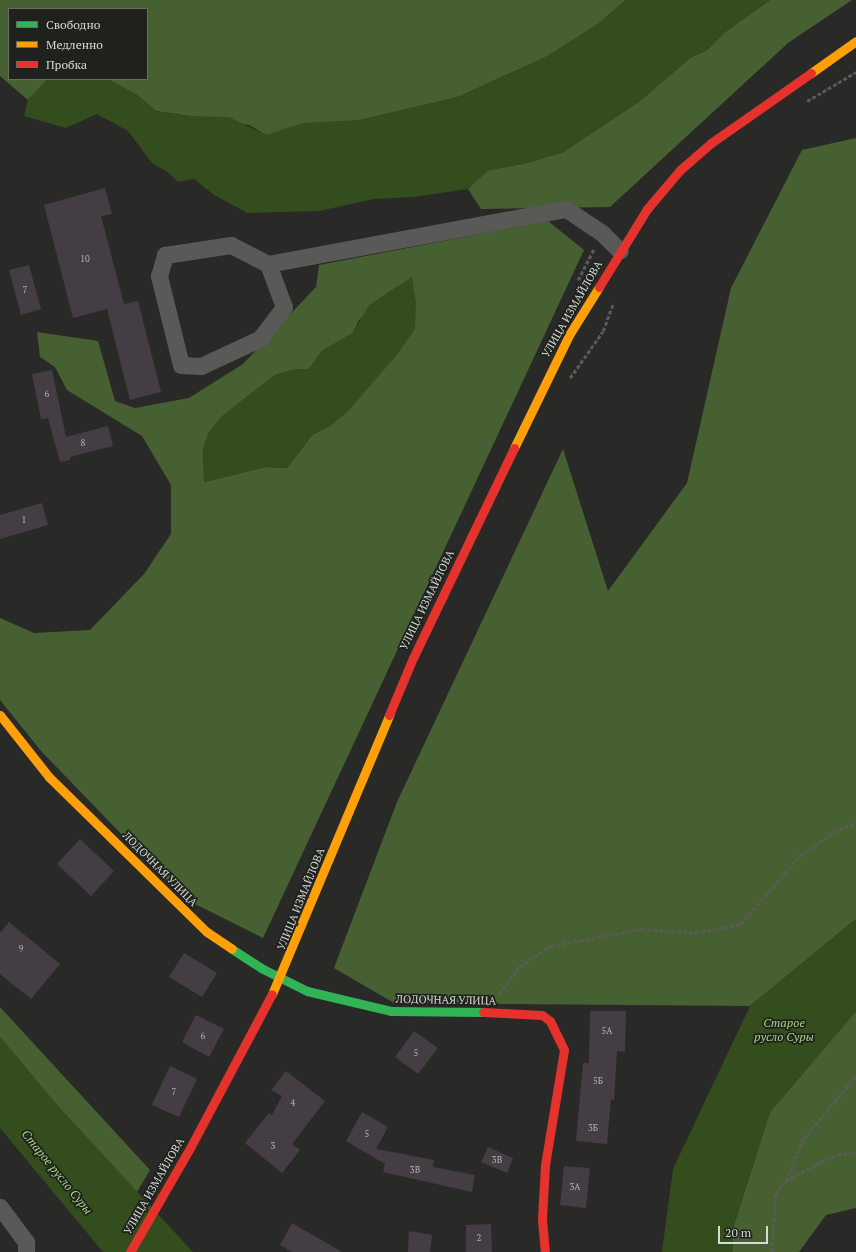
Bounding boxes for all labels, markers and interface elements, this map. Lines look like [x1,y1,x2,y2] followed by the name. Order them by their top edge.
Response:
[8,8,148,80] legend
[46,17,100,32] text: Свободно
[46,37,103,52] text: Медленно
[46,57,87,72] text: Пробка
[80,254,90,264] house number: 10
[539,258,605,360] street label: УЛИЦА ИЗМАЙЛОВА
[23,285,27,295] house number: 7
[45,389,49,399] house number: 6
[81,438,85,448] house number: 8
[22,515,26,525] house number: 1
[397,548,457,652] street label: УЛИЦА ИЗМАЙЛОВА
[120,829,200,909] street label: ЛОДОЧНАЯ УЛИЦА
[274,846,328,952] street label: УЛИЦА ИЗМАЙЛОВА
[19,944,23,954] house number: 9
[396,993,496,1007] street label: ЛОДОЧНАЯ УЛИЦА
[754,1016,814,1044] water label: Старое русло Суры
[602,1026,612,1036] house number: 5А
[201,1031,205,1041] house number: 6
[414,1048,418,1058] house number: 5
[593,1076,603,1086] house number: 5Б
[172,1087,176,1097] house number: 7
[291,1098,295,1108] house number: 4
[588,1123,598,1133] house number: 3Б
[19,1127,95,1217] water label: Старое русло Суры
[365,1129,369,1139] house number: 5
[121,1135,187,1237] street label: УЛИЦА ИЗМАЙЛОВА
[271,1141,275,1151] house number: 3
[492,1155,502,1165] house number: 3В
[410,1165,420,1175] house number: 3В
[570,1182,580,1192] house number: 3А
[720,1218,770,1244] scale bar
[725,1225,751,1240] text: 20 m
[477,1233,481,1243] house number: 2

